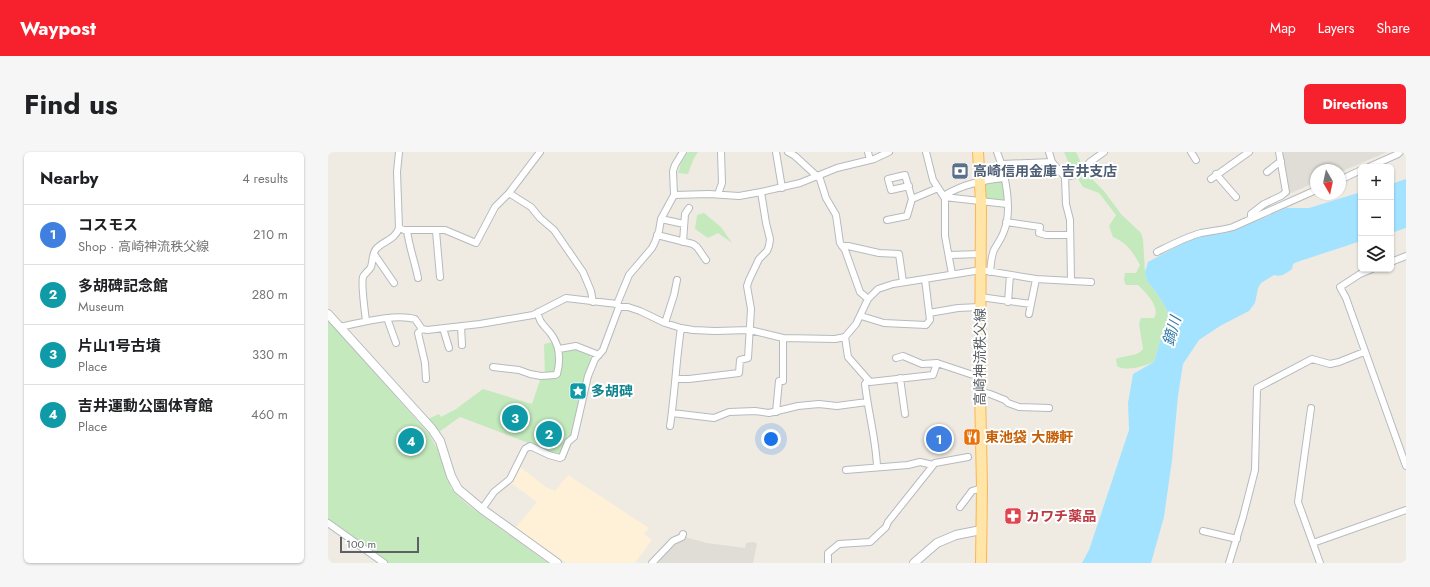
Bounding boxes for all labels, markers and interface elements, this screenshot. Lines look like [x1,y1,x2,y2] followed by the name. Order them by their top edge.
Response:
[20,15,96,42] text: Waypost
[1270,18,1296,38] text: Map
[1318,18,1354,38] text: Layers
[1376,18,1410,38] text: Share
[24,84,118,125] text: Find us
[1304,84,1406,124] button: Directions
[950,161,970,181] bank icon: 高崎信用金庫 吉井支店
[973,161,1117,181] place label: 高崎信用金庫 吉井支店
[1310,164,1346,200] north arrow
[1358,164,1394,272] map controls
[1358,164,1394,200] button: +
[40,166,98,190] text: Nearby
[242,169,288,188] text: 4 results
[1358,200,1394,236] button: −
[78,214,138,236] text: コスモス
[50,225,56,244] text: 1
[253,225,288,244] text: 210 m
[1358,236,1394,272] button: layers
[78,237,209,256] text: Shop · 高崎神流秩父線
[78,275,168,297] text: 多胡碑記念館
[49,285,57,304] text: 2
[252,285,288,304] text: 280 m
[78,297,124,316] text: Museum
[970,308,990,406] street label: 高崎神流秩父線
[1157,312,1187,348] water label: 鏑川
[78,335,161,357] text: 片山1号古墳
[49,345,57,364] text: 3
[252,345,288,364] text: 330 m
[78,357,107,376] text: Place
[568,381,588,401] place icon: 多胡碑
[591,381,633,401] place label: 多胡碑
[78,395,213,417] text: 吉井運動公園体育館
[502,403,528,433] pin: 3
[48,405,58,424] text: 4
[251,405,288,424] text: 460 m
[78,417,107,436] text: Place
[536,419,562,449] pin: 2
[926,424,952,454] pin: 1
[398,426,424,456] pin: 4
[962,427,982,447] restaurant icon: 東池袋 大勝軒
[985,427,1073,447] place label: 東池袋 大勝軒
[761,429,781,449] your location
[1003,506,1023,526] pharmacy icon: カワチ薬品
[1026,506,1096,526] place label: カワチ薬品
[340,535,419,554] scale bar
[346,536,376,552] text: 100 m

